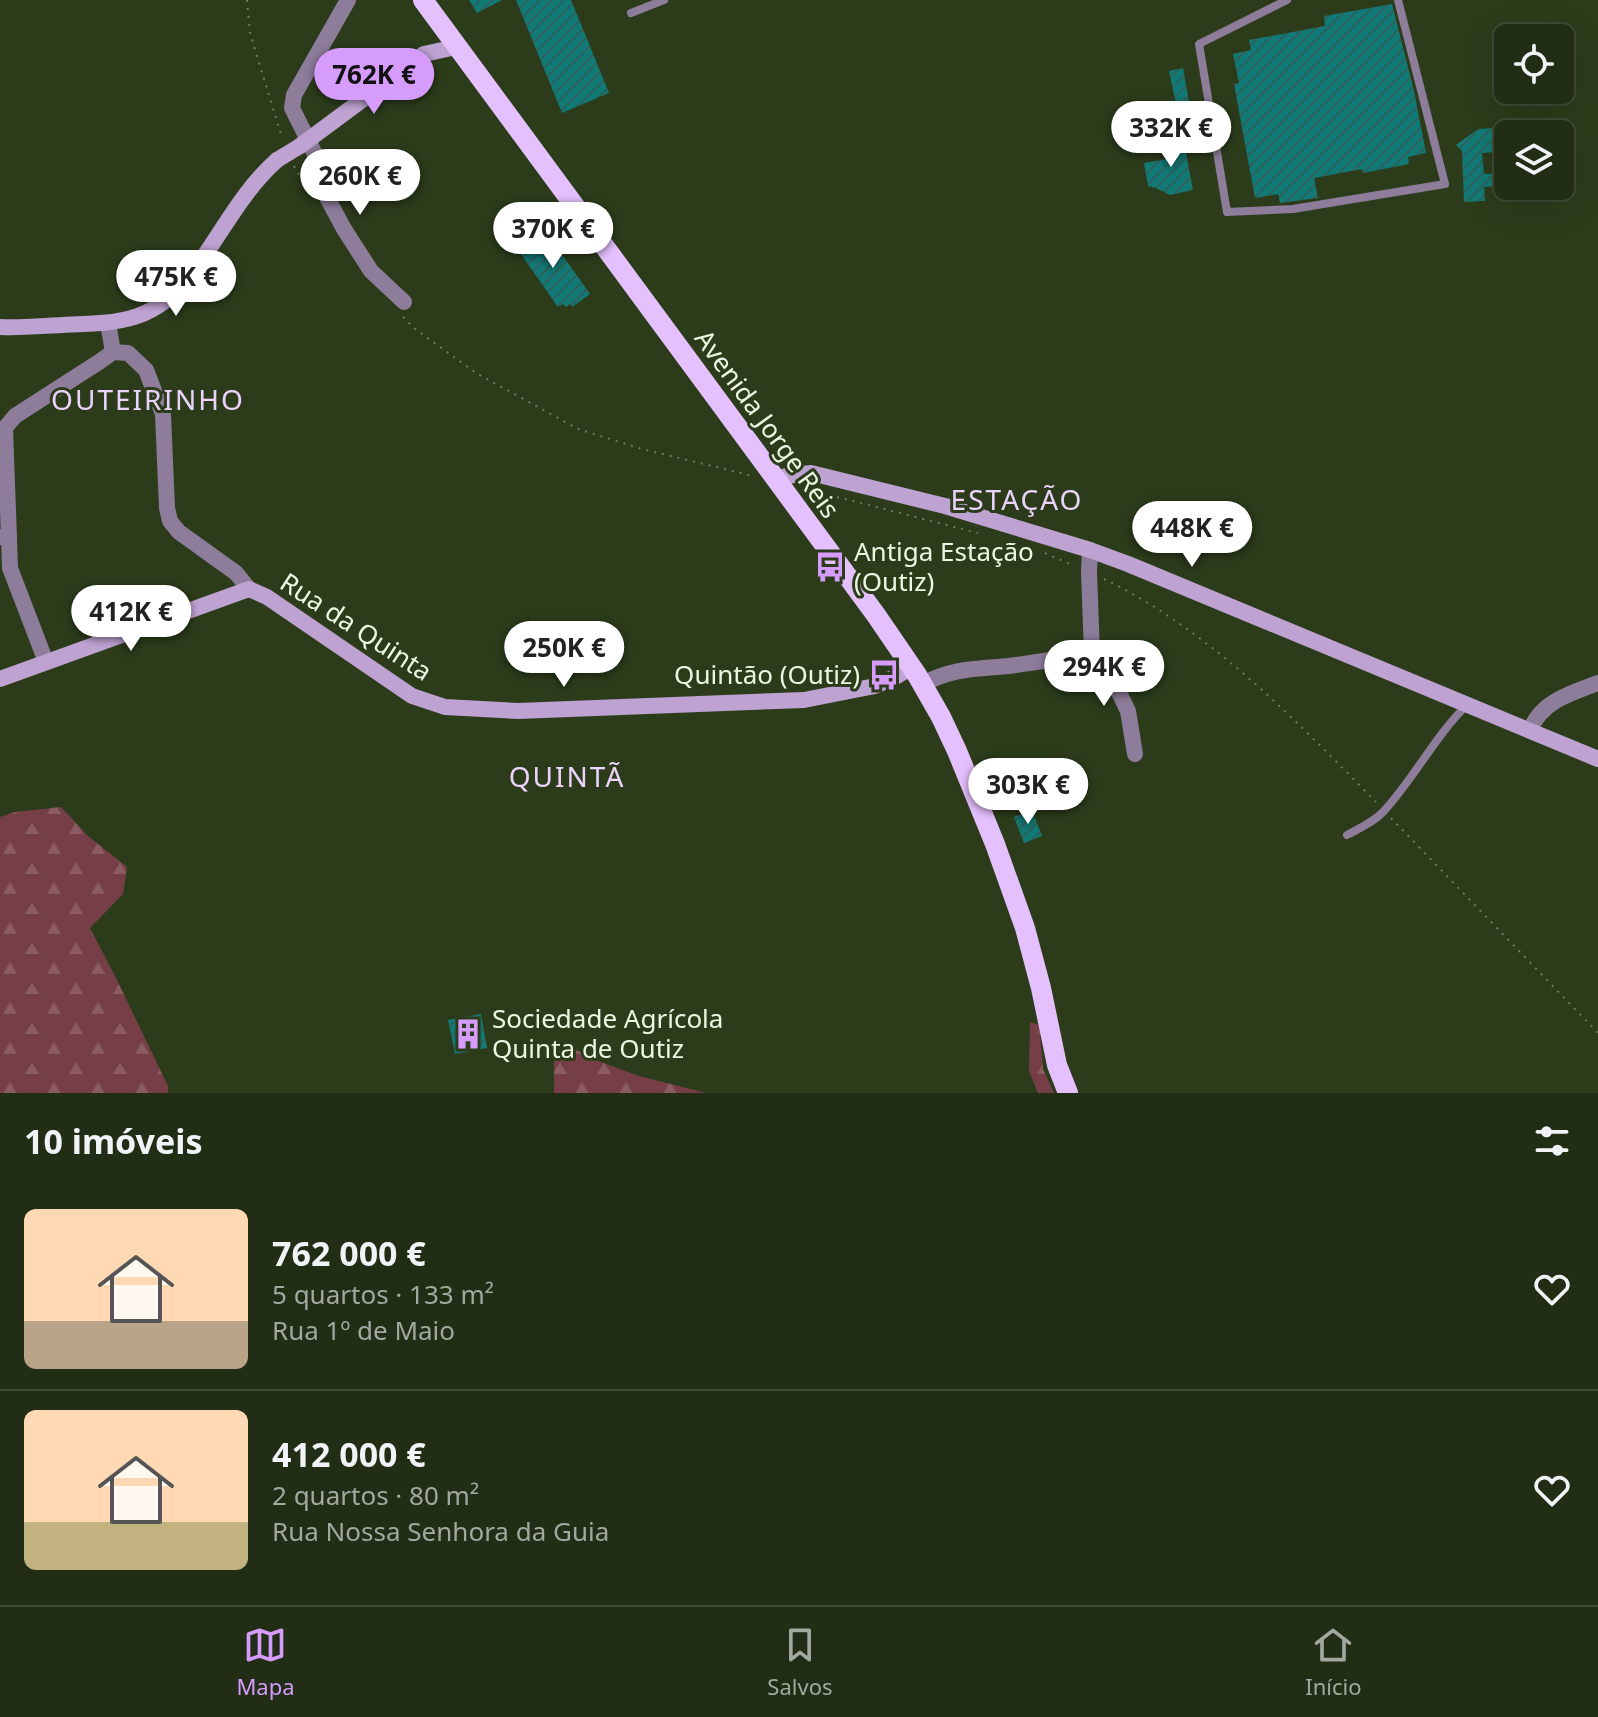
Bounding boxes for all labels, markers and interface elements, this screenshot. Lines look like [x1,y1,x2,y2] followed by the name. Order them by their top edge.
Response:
[1494,24,1574,200] map controls
[1494,24,1574,104] button: locate
[309,48,439,116] pin: 762K €
[332,56,416,92] text: 762K €
[1106,101,1236,169] pin: 332K €
[1129,109,1213,145] text: 332K €
[1494,120,1574,200] button: layers
[295,149,425,217] pin: 260K €
[318,157,402,193] text: 260K €
[488,202,618,270] pin: 370K €
[511,210,595,246] text: 370K €
[111,250,241,318] pin: 475K €
[134,258,218,294] text: 475K €
[687,322,849,525] street label: Avenida Jorge Reis
[51,380,245,418] district label: OUTEIRINHO
[951,480,1083,518] district label: ESTAÇÃO
[1127,501,1257,569] pin: 448K €
[1150,509,1234,545] text: 448K €
[854,533,1034,599] place label: Antiga Estação (Outiz)
[813,550,847,584] bus stop icon: Antiga Estação (Outiz)
[274,564,439,689] street label: Rua da Quinta
[66,585,196,653] pin: 412K €
[89,593,173,629] text: 412K €
[499,621,629,689] pin: 250K €
[522,629,606,665] text: 250K €
[1039,640,1169,708] pin: 294K €
[1062,648,1146,684] text: 294K €
[674,656,860,692] place label: Quintão (Outiz)
[867,658,901,692] bus stop icon: Quintão (Outiz)
[509,757,625,795] district label: QUINTÃ
[963,758,1093,826] pin: 303K €
[986,766,1070,802] text: 303K €
[492,1000,723,1066] place label: Sociedade Agrícola Quinta de Outiz
[451,1017,485,1051] building icon: Sociedade Agrícola Quinta de Outiz
[24,1118,203,1164] text: 10 imóveis
[1530,1119,1574,1163] icon: filters
[272,1230,426,1276] text: 762 000 €
[88,1241,184,1337] icon: home
[1530,1267,1574,1311] icon: heart
[272,1276,494,1312] text: 5 quartos · 133 m²
[272,1312,455,1348] text: Rua 1º de Maio
[272,1431,426,1477] text: 412 000 €
[88,1442,184,1538] icon: home
[1530,1468,1574,1512] icon: heart
[272,1477,479,1513] text: 2 quartos · 80 m²
[272,1513,609,1549] text: Rua Nossa Senhora da Guia
[236,1623,295,1701] tab: Mapa
[767,1623,832,1701] tab: Salvos
[1305,1623,1362,1701] tab: Início

